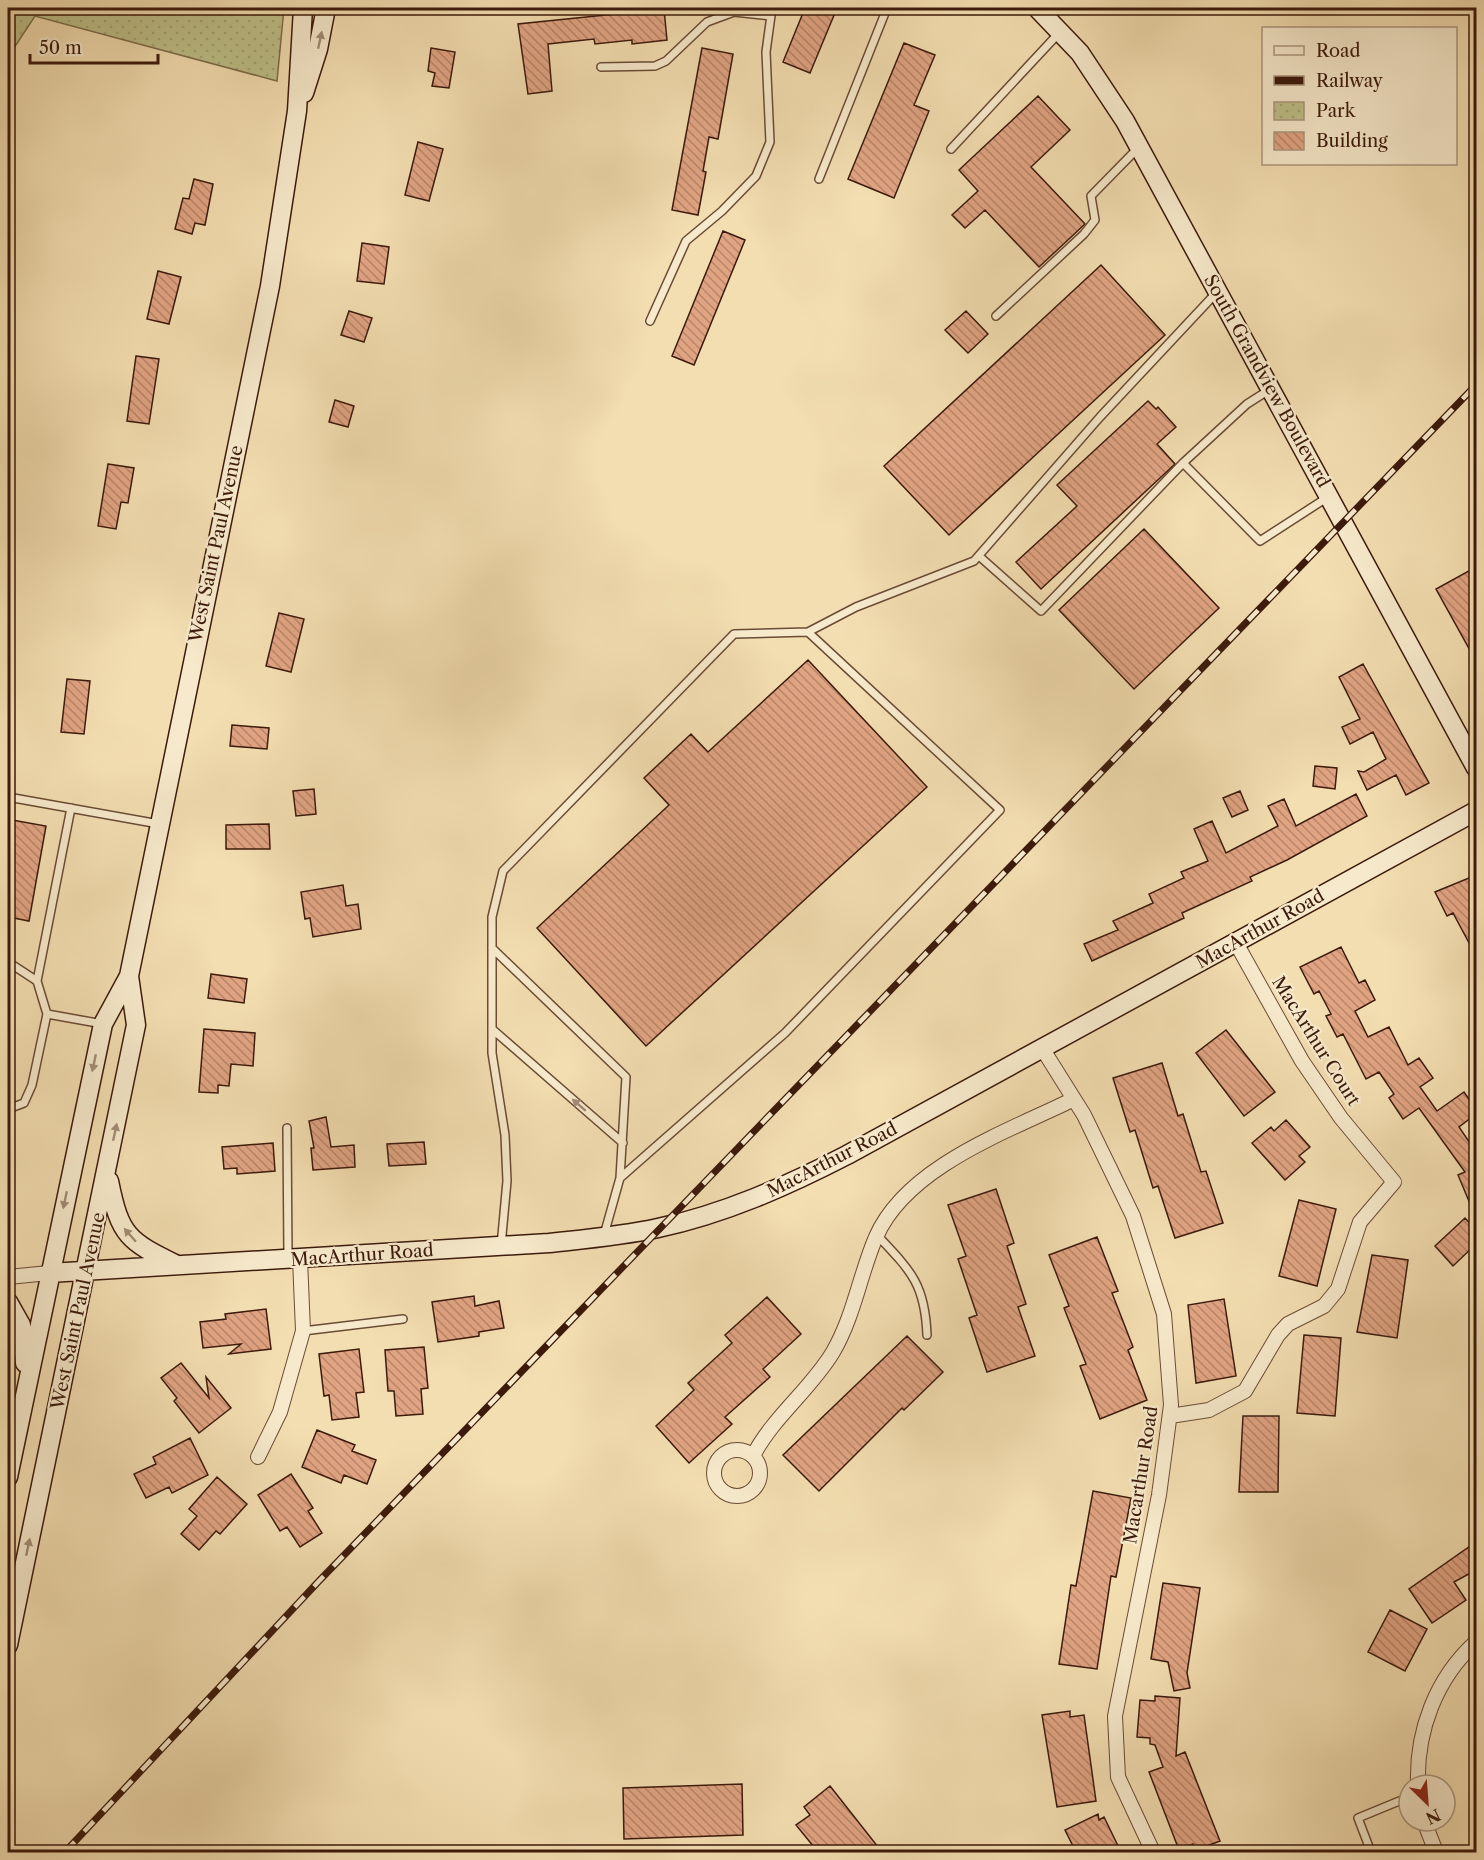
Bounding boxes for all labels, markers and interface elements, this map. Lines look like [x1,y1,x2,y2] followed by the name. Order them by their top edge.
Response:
[30,27,158,65] scale bar
[1262,27,1457,165] legend
[316,30,325,49] one-way arrow
[39,37,82,59] text: 50 m
[1316,40,1361,62] text: Road
[1316,70,1384,92] text: Railway
[1316,100,1357,122] text: Park
[1316,130,1388,152] text: Building
[1199,271,1335,491] street label: South Grandview Boulevard
[184,443,248,646] street label: West Saint Paul Avenue
[1192,885,1328,973] street label: MacArthur Road
[1267,972,1365,1110] street label: MacArthur Court
[89,1053,99,1072] one-way arrow
[572,1099,587,1112] one-way arrow
[763,1118,901,1202] street label: MacArthur Road
[111,1123,121,1141] one-way arrow
[60,1190,69,1209] one-way arrow
[46,1210,110,1413] street label: West Saint Paul Avenue
[123,1228,136,1243] one-way arrow
[290,1239,434,1271] street label: MacArthur Road
[1119,1404,1163,1546] street label: Macarthur Road
[24,1537,33,1556] one-way arrow
[1397,1773,1457,1833] north arrow
[1423,1805,1444,1829] text: N

